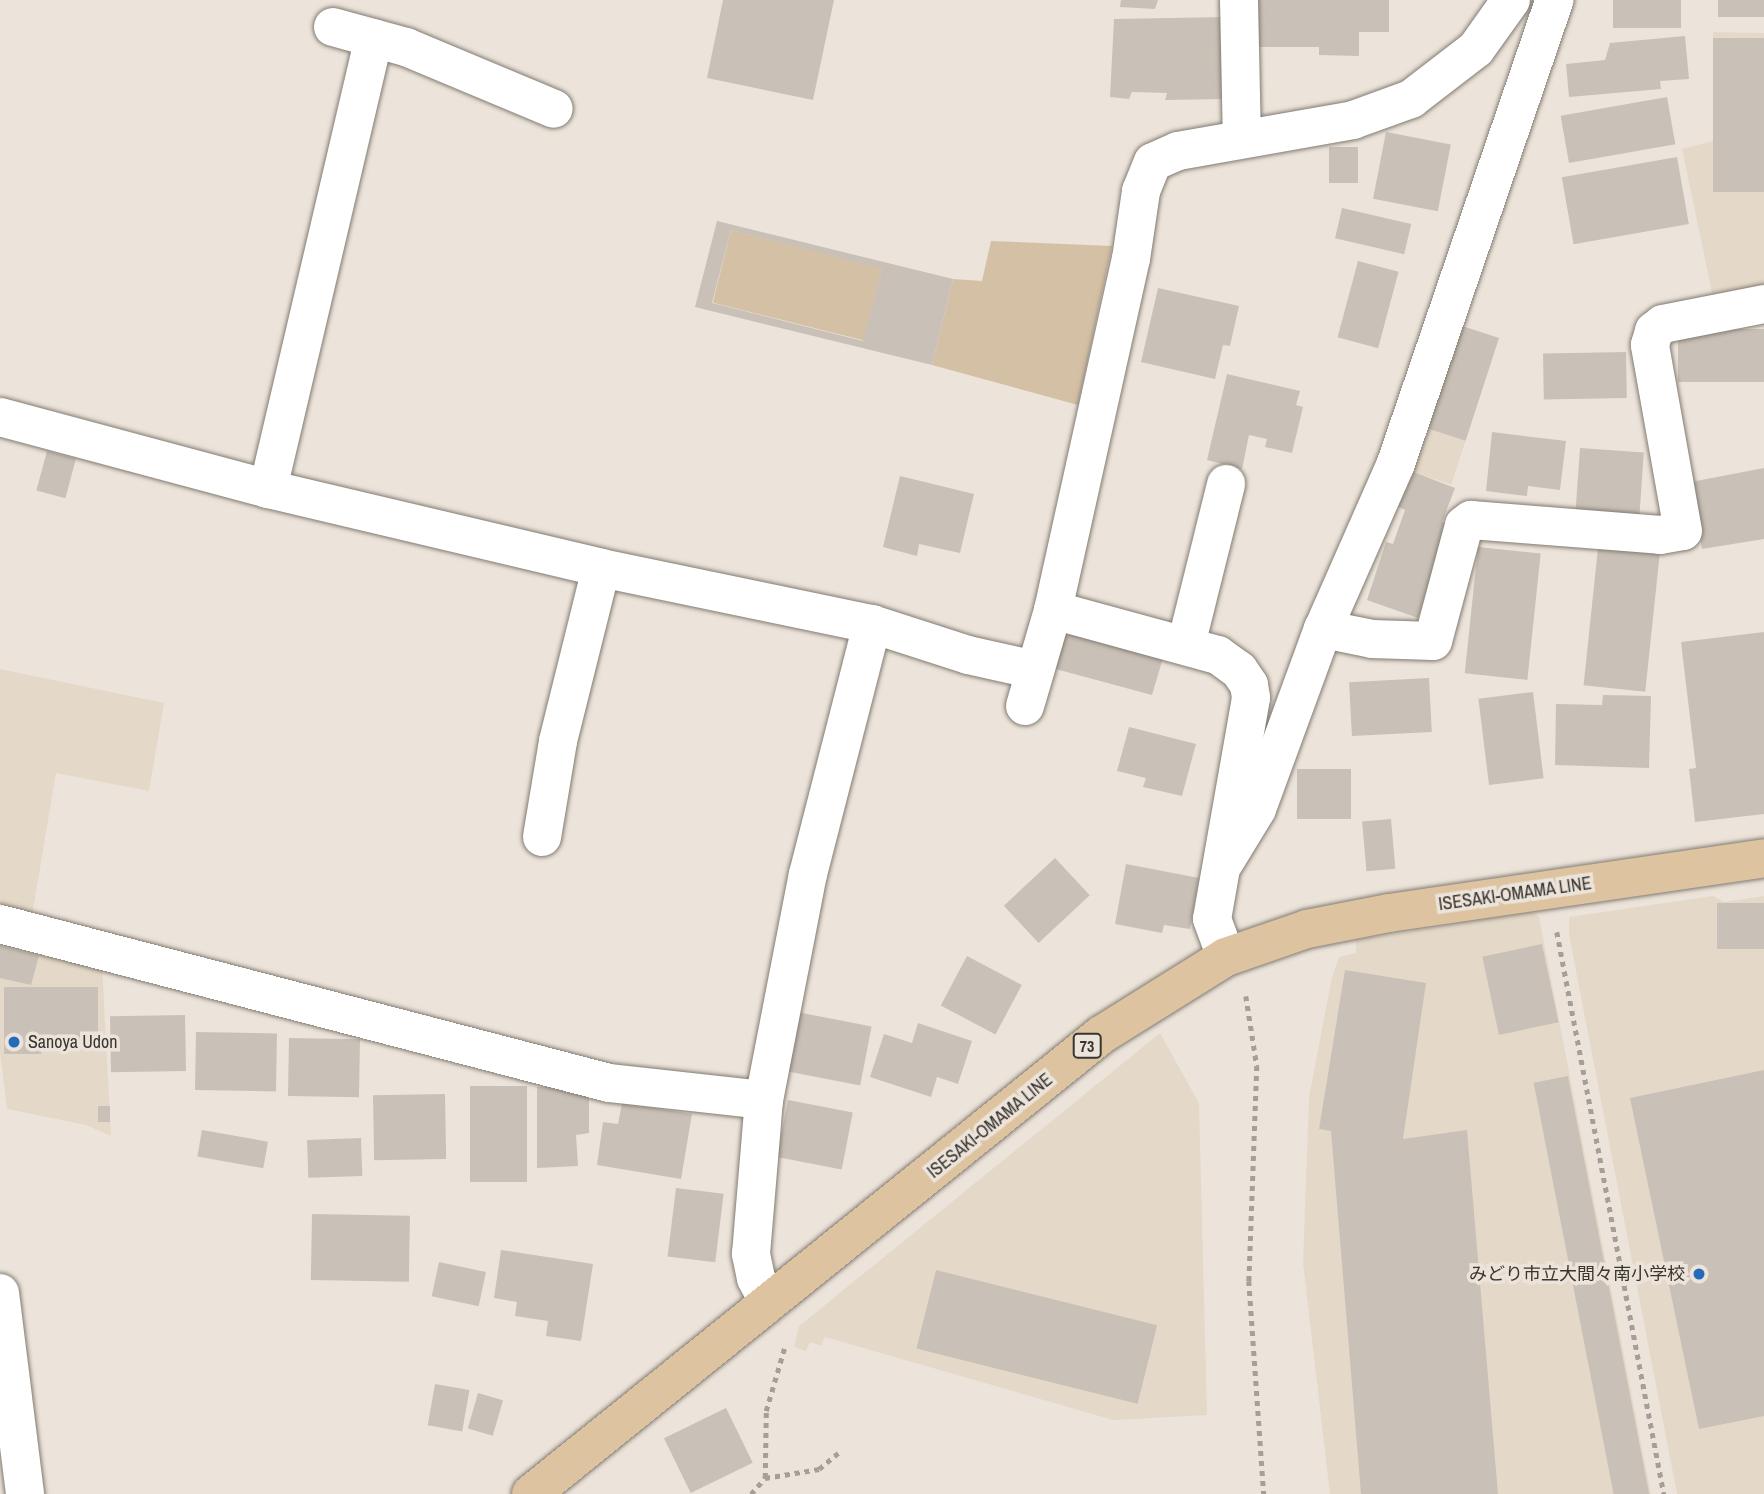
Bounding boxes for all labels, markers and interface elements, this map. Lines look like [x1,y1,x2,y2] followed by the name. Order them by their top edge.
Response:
[1437,873,1593,915] street label: ISESAKI-OMAMA LINE
[28,1031,117,1053] place label: Sanoya Udon
[6,1034,22,1050] marker: Sanoya Udon
[1071,1034,1103,1058] road number: 73
[923,1069,1057,1183] street label: ISESAKI-OMAMA LINE
[1469,1263,1685,1285] place label: みどり市立大間々南小学校
[1691,1266,1707,1282] marker: みどり市立大間々南小学校

